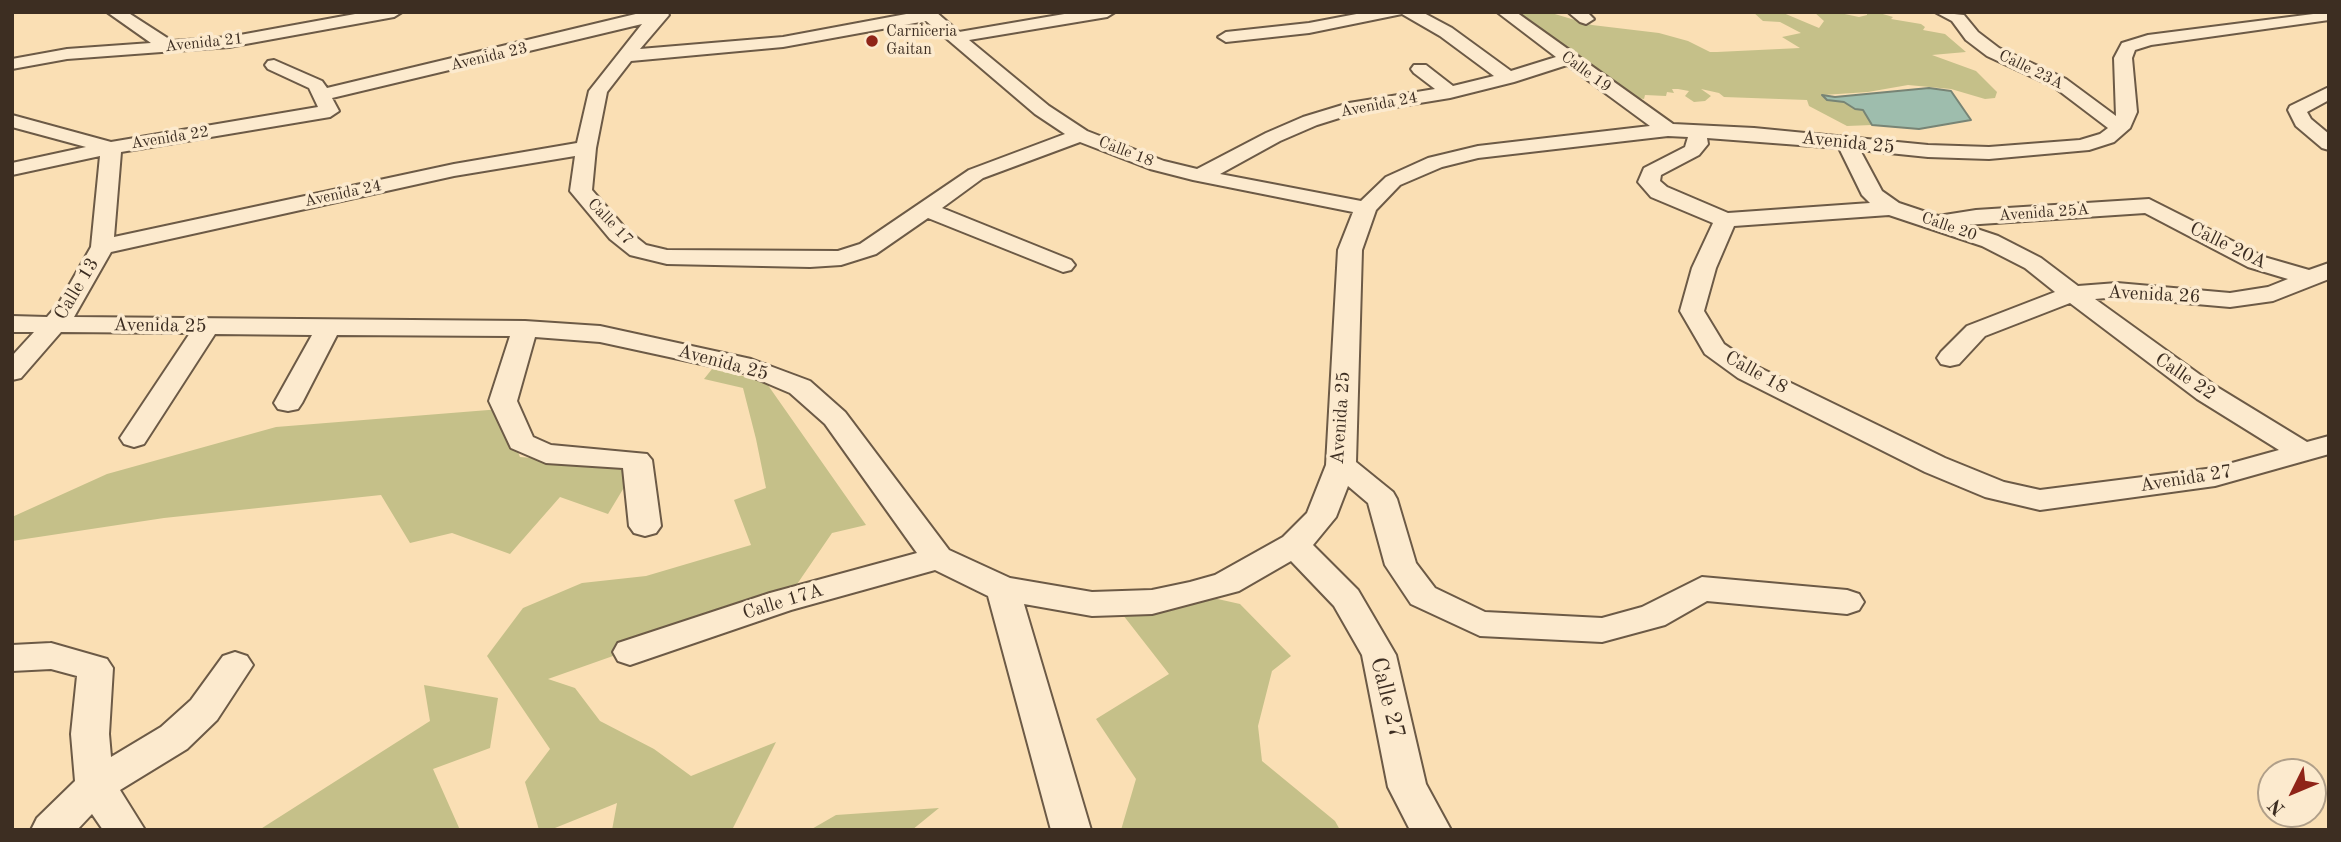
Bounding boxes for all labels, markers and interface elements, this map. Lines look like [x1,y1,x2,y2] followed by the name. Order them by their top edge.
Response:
[886,22,957,60] place label: Carniceria Gaitan
[164,29,244,57] street label: Avenida 21
[864,33,880,49] marker: Carniceria Gaitan
[449,39,529,75] street label: Avenida 23
[1995,46,2067,94] street label: Calle 23A
[1557,47,1615,97] street label: Calle 19
[1339,88,1419,122] street label: Avenida 24
[130,122,210,154] street label: Avenida 22
[1800,127,1896,159] street label: Avenida 25
[1096,133,1156,171] street label: Calle 18
[303,176,383,212] street label: Avenida 24
[583,195,637,249] street label: Calle 17
[1998,200,2090,226] street label: Avenida 25A
[1919,209,1979,245] street label: Calle 20
[2186,218,2270,274] street label: Calle 20A
[50,254,104,324] street label: Calle 13
[2107,281,2201,309] street label: Avenida 26
[113,314,207,338] street label: Avenida 25
[675,340,771,386] street label: Avenida 25
[1721,346,1791,400] street label: Calle 18
[2150,348,2220,406] street label: Calle 22
[1326,371,1356,465] street label: Avenida 25
[2138,460,2234,498] street label: Avenida 27
[740,579,826,625] street label: Calle 17A
[1364,654,1410,742] street label: Calle 27
[2257,758,2327,828] north arrow
[2266,795,2290,818] text: N

